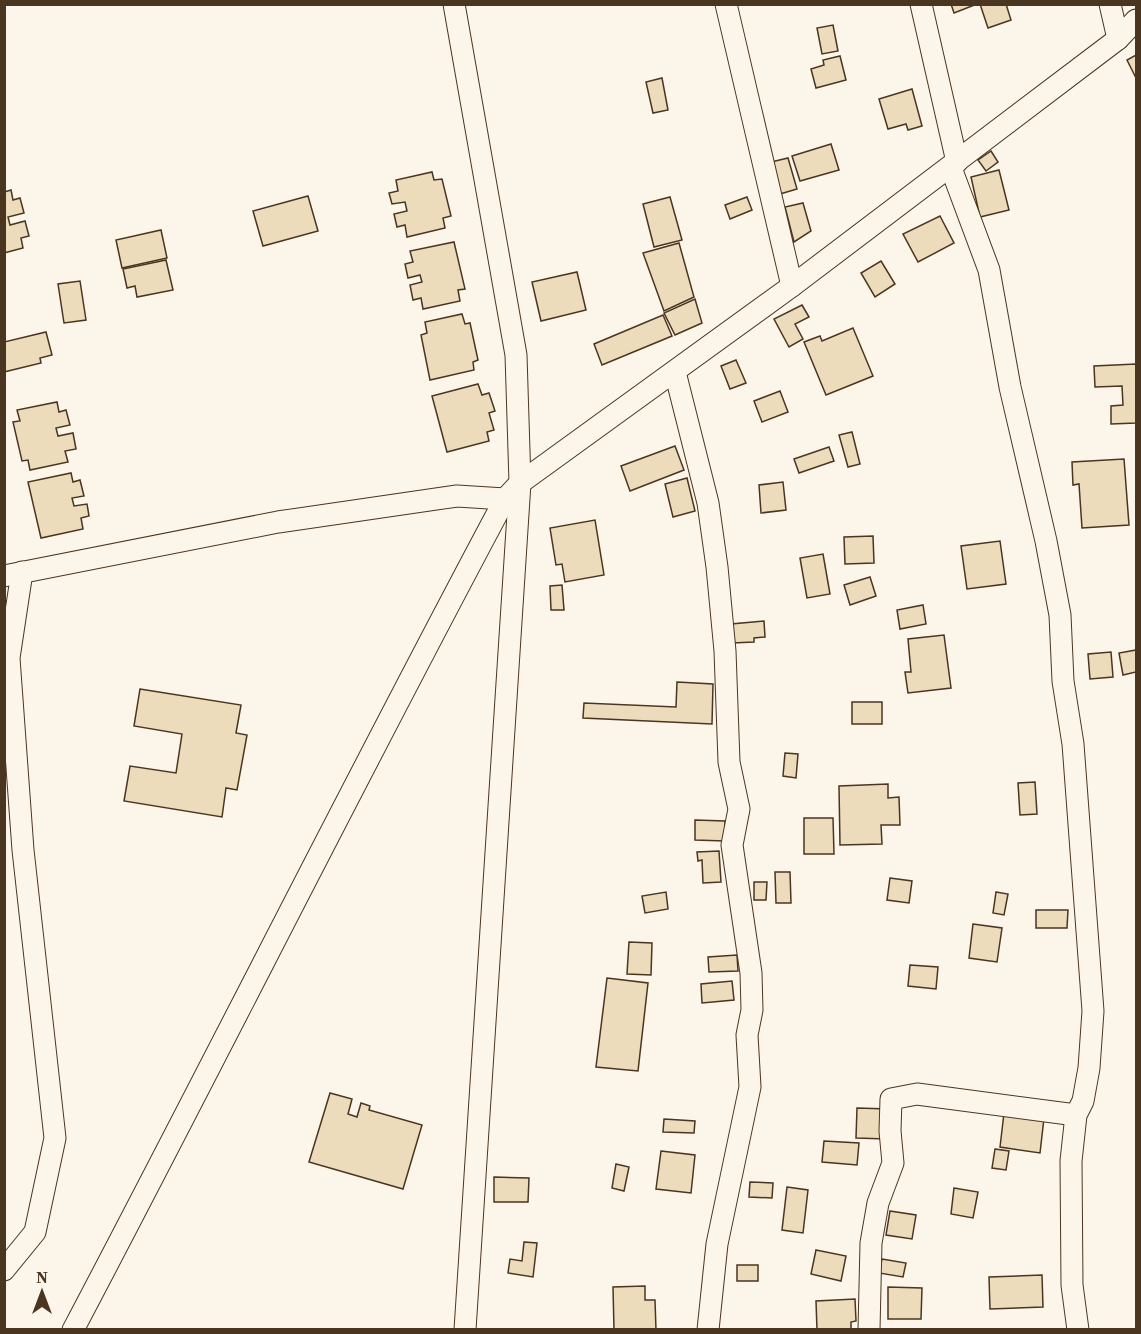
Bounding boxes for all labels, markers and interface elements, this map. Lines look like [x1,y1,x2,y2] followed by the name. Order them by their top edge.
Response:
[12,1262,72,1322] north arrow
[36,1266,48,1288] text: N

